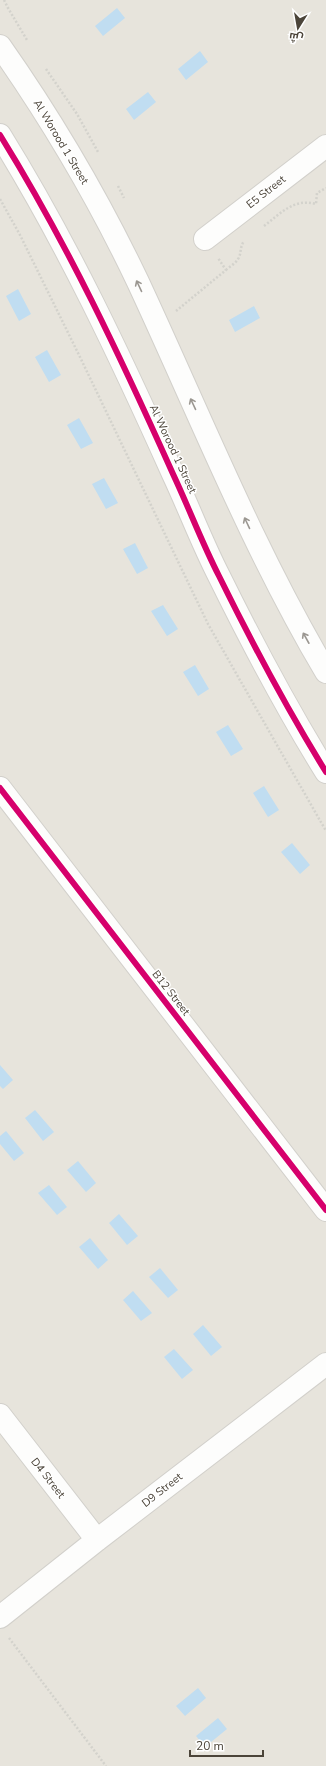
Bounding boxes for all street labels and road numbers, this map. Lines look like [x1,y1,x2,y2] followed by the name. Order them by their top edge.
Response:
[30,97,92,187] street label: Al Worood 1 Street
[243,172,289,212] street label: E5 Street
[146,402,200,496] street label: Al Worood 1 Street
[149,967,193,1019] street label: B12 Street
[27,1455,69,1501] street label: D4 Street
[139,1469,185,1511] street label: D9 Street

